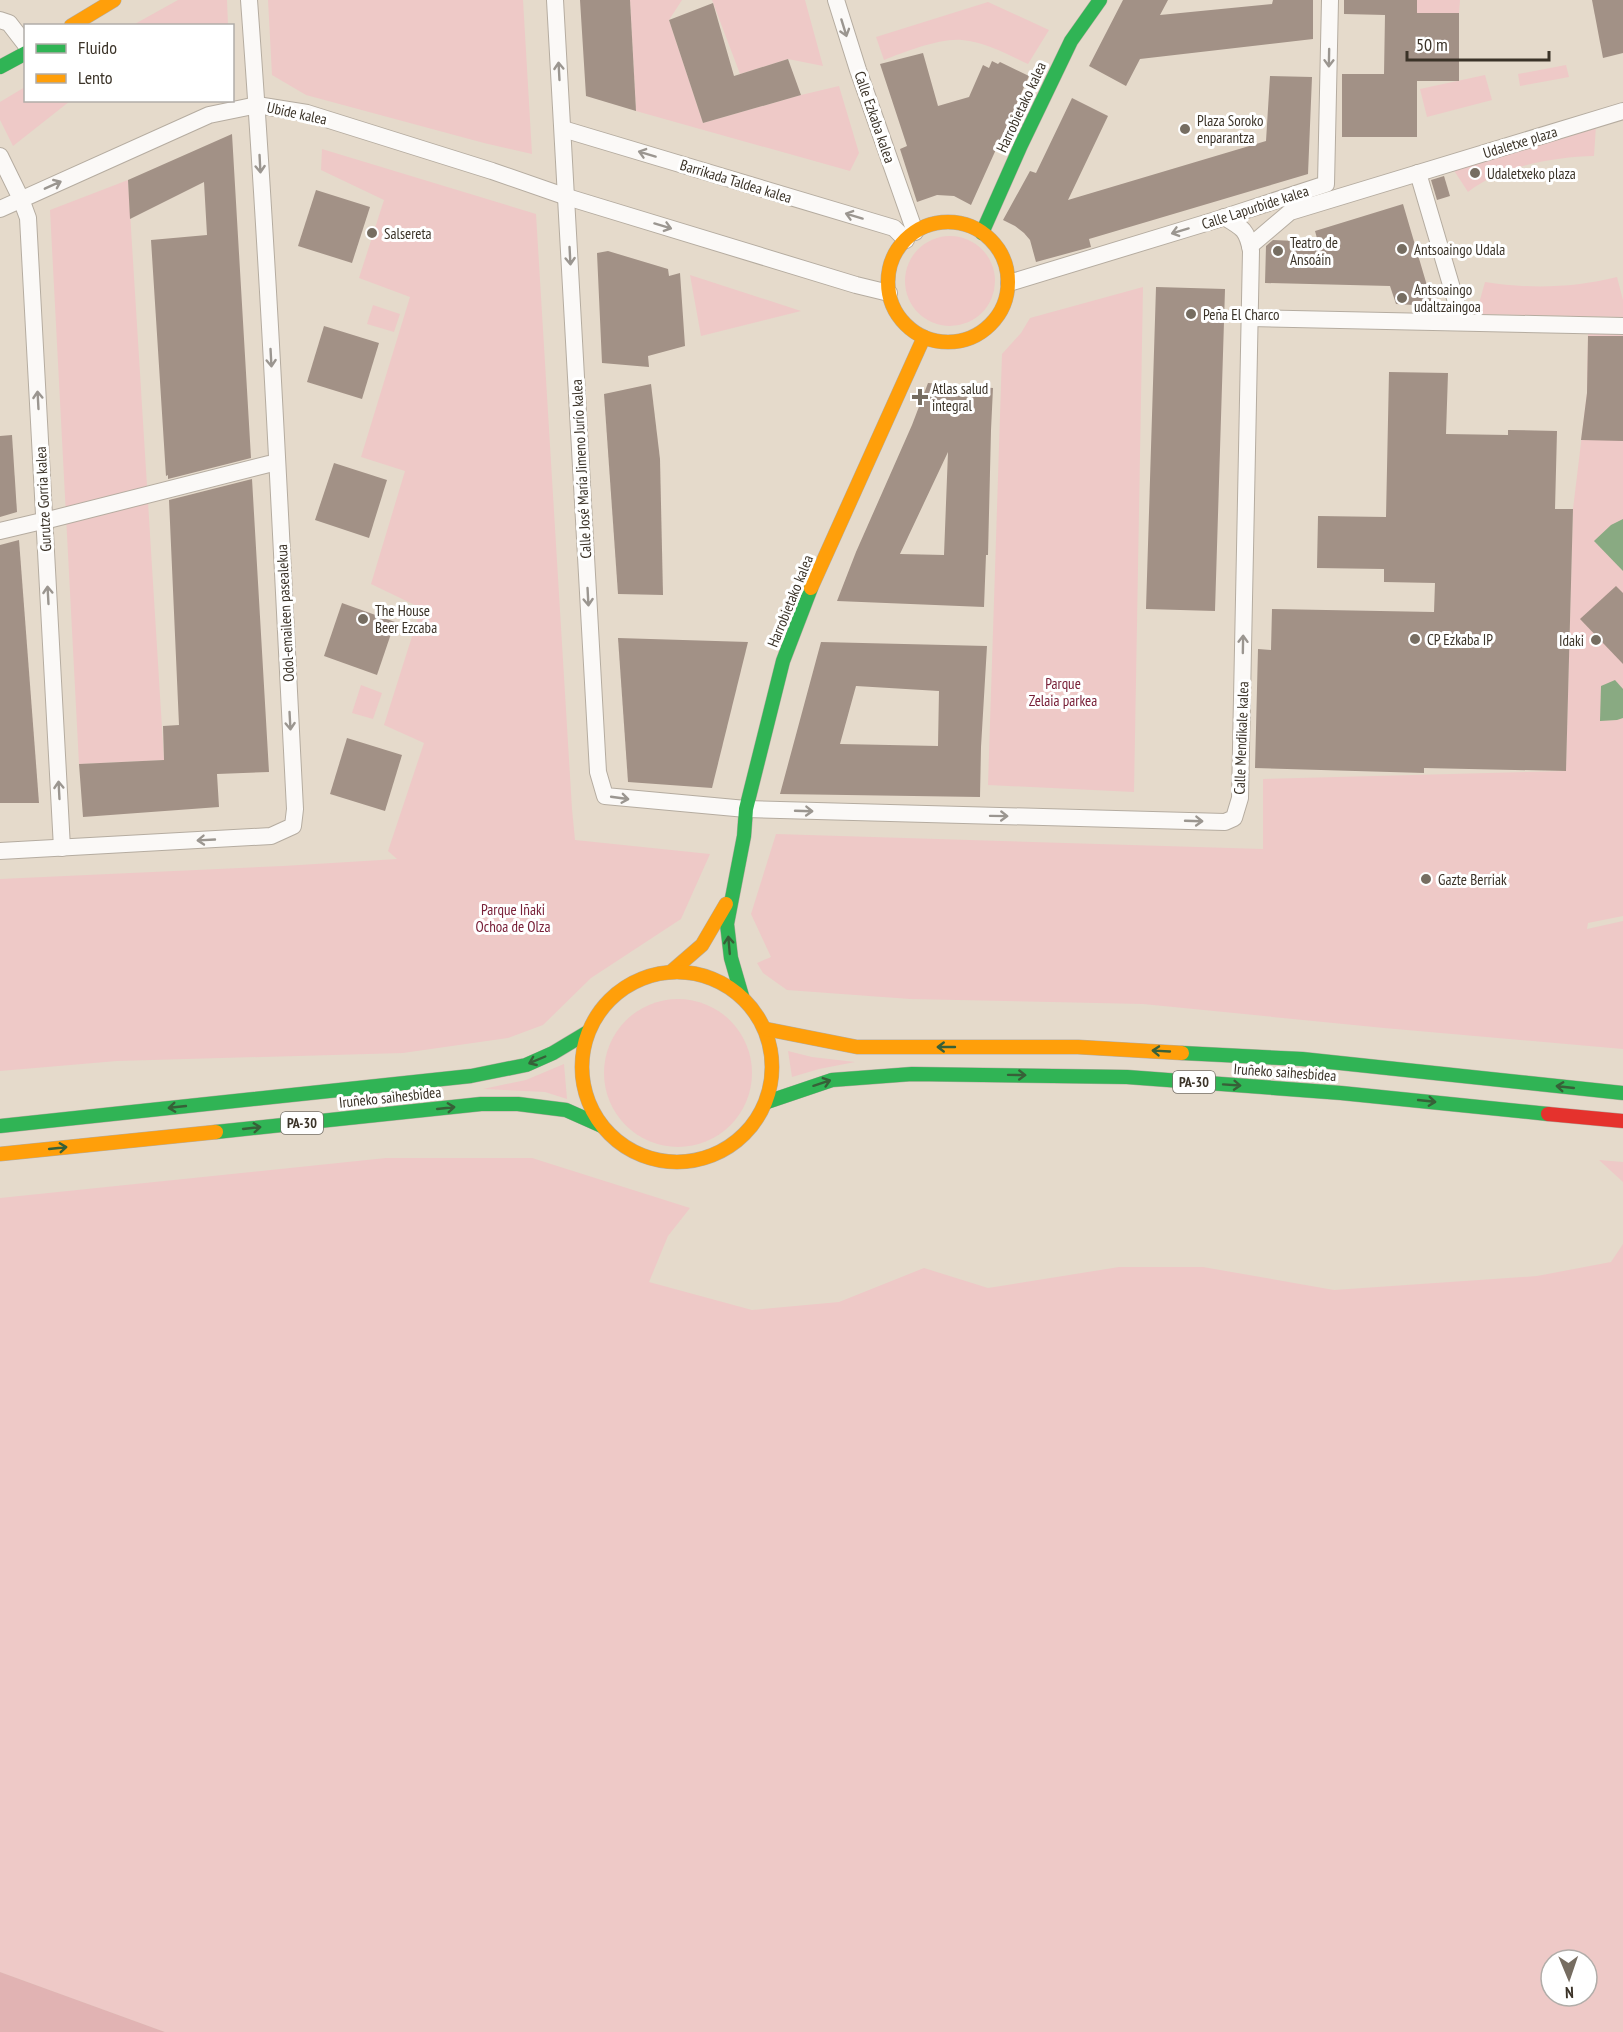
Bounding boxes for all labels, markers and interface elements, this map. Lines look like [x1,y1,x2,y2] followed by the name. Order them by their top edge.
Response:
[839,18,850,37] one-way arrow
[24,24,234,102] legend
[1407,24,1550,62] scale bar
[1416,33,1448,56] text: 50 m
[78,36,117,59] text: Fluido
[1323,48,1335,68] one-way arrow
[992,59,1050,155] street label: Harrobietako kalea
[553,61,564,81] one-way arrow
[78,66,113,89] text: Lento
[850,69,900,165] street label: Calle Ezkaba kalea
[265,97,329,129] street label: Ubide kalea
[1197,111,1263,147] place label: Plaza Soroko enparantza
[1178,122,1192,136] marker: Plaza Soroko enparantza
[1481,122,1559,162] street label: Udaletxe plaza
[638,148,657,159] one-way arrow
[255,153,266,173] one-way arrow
[678,155,794,207] street label: Barrikada Taldea kalea
[1487,164,1576,183] place label: Udaletxeko plaza
[1468,166,1482,180] marker: Udaletxeko plaza
[44,179,62,190] one-way arrow
[1199,181,1311,233] street label: Calle Lapurbide kalea
[845,210,864,221] one-way arrow
[653,221,672,232] one-way arrow
[384,224,432,243] place label: Salsereta
[365,226,379,240] marker: Salsereta
[1171,226,1190,237] one-way arrow
[1290,233,1338,269] place label: Teatro de Ansoáin
[1414,240,1505,259] place label: Antsoaingo Udala
[1395,242,1409,256] marker: Antsoaingo Udala
[1271,244,1285,258] marker: Teatro de Ansoáin
[564,245,575,265] one-way arrow
[1414,280,1481,316] place label: Antsoaingo udaltzaingoa
[1395,291,1409,305] marker: Antsoaingo udaltzaingoa
[1203,305,1280,324] place label: Peña El Charco
[1184,307,1198,321] marker: Peña El Charco
[266,348,277,368] one-way arrow
[567,379,595,559] street label: Calle José María Jimeno Jurío kalea
[932,379,988,415] place label: Atlas salud integral
[913,390,927,404] marker: Atlas salud integral
[32,391,43,411] one-way arrow
[31,446,55,552] street label: Gurutze Gorria kalea
[272,544,298,682] street label: Odol-emaileen pasealekua
[763,552,817,650] street label: Harrobietako kalea
[42,585,53,605] one-way arrow
[583,587,594,607] one-way arrow
[375,601,437,637] place label: The House Beer Ezcaba
[356,612,370,626] marker: The House Beer Ezcaba
[1427,630,1493,649] place label: CP Ezkaba IP
[1559,631,1584,650] place label: Idaki
[1408,632,1422,646] marker: CP Ezkaba IP
[1589,633,1603,647] marker: Idaki
[1237,634,1249,654] one-way arrow
[1029,674,1097,710] park label: Parque Zelaia parkea
[1230,681,1252,795] street label: Calle Mendikale kalea
[285,710,296,730] one-way arrow
[53,780,64,800] one-way arrow
[610,793,630,804] one-way arrow
[794,805,814,817] one-way arrow
[989,811,1009,822] one-way arrow
[1184,816,1204,827] one-way arrow
[197,834,217,845] one-way arrow
[1438,870,1507,889] place label: Gazte Berriak
[1419,872,1433,886] marker: Gazte Berriak
[476,900,550,936] park label: Parque Iñaki Ochoa de Olza
[723,935,734,955] one-way arrow
[936,1041,956,1053] one-way arrow
[1152,1046,1172,1057] one-way arrow
[528,1055,546,1066] one-way arrow
[1233,1059,1337,1085] street label: Iruñeko saihesbidea
[1006,1070,1026,1081] one-way arrow
[1173,1071,1215,1093] road number: PA-30
[812,1077,831,1088] one-way arrow
[1222,1079,1242,1090] one-way arrow
[1555,1081,1575,1092] one-way arrow
[338,1082,442,1112] street label: Iruñeko saihesbidea
[1416,1096,1436,1107] one-way arrow
[168,1102,188,1113] one-way arrow
[436,1102,456,1113] one-way arrow
[281,1112,323,1134] road number: PA-30
[242,1122,262,1133] one-way arrow
[48,1142,68,1153] one-way arrow
[1539,1948,1599,2008] north arrow
[1565,1983,1574,2003] text: N

